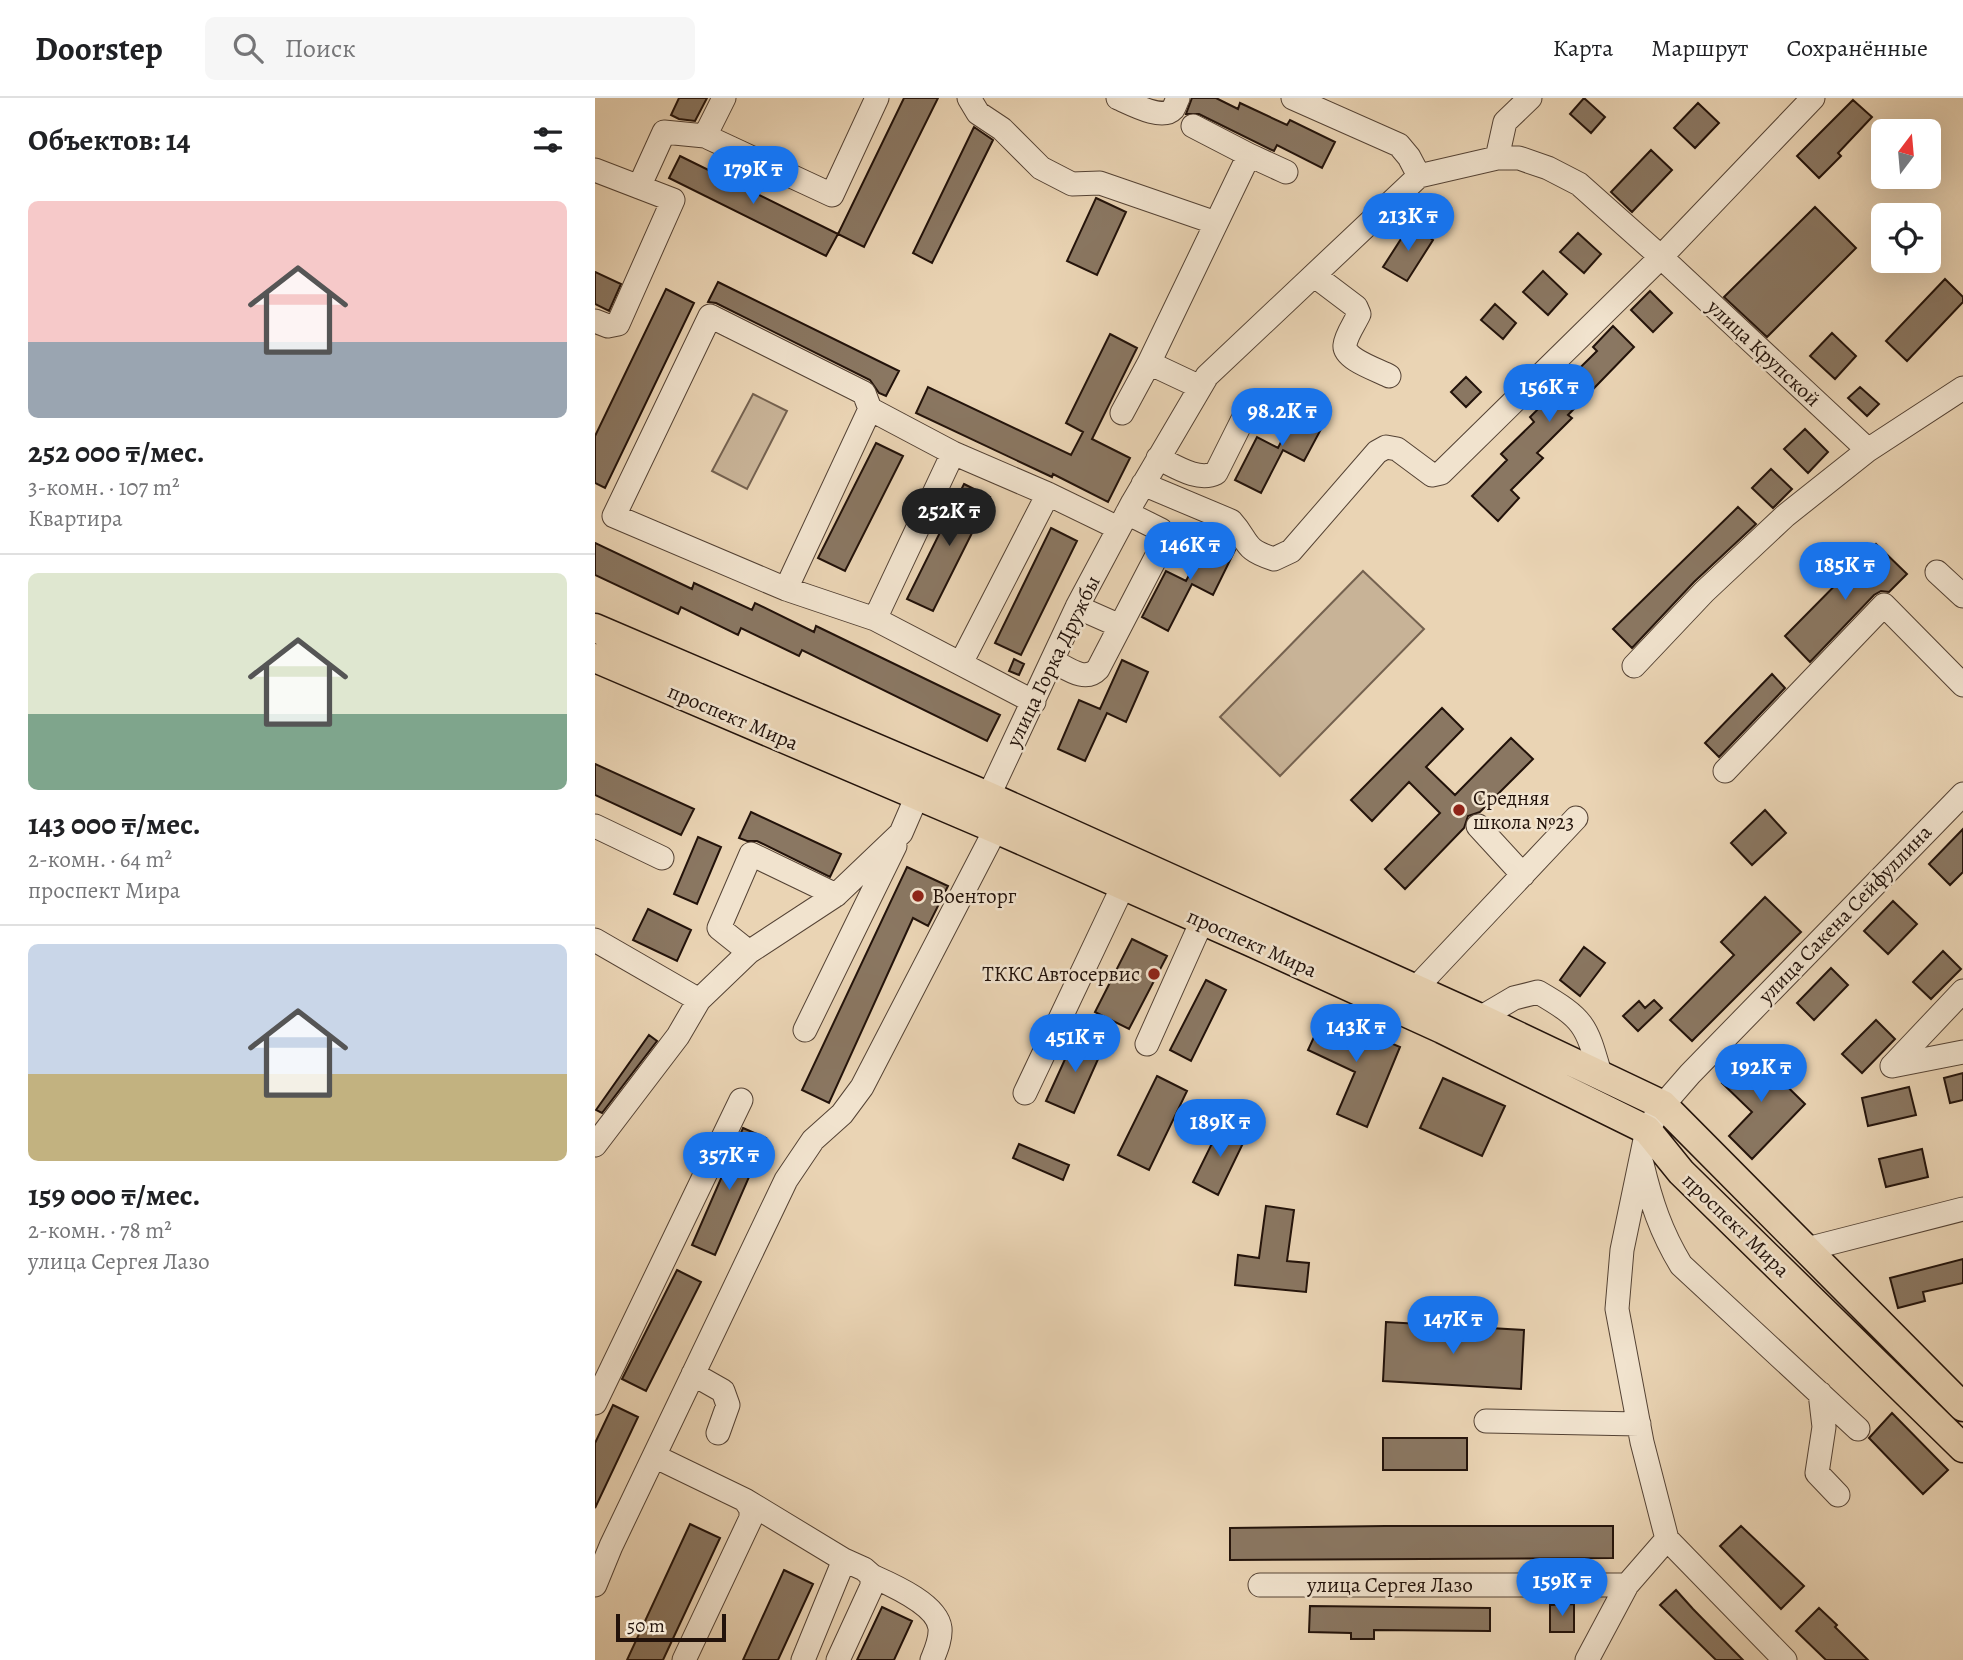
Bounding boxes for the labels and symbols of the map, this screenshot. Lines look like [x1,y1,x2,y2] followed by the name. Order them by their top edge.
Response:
[1871,119,1941,189] north arrow
[696,146,810,206] pin: 179K ₸
[1351,194,1465,253] pin: 213K ₸
[1701,292,1827,413] street label: улица Крупской
[1492,364,1606,424] pin: 156K ₸
[1217,388,1347,448] pin: 98.2K ₸
[892,489,1006,548] pin: 252K ₸
[1133,522,1247,582] pin: 146K ₸
[1788,542,1902,602] pin: 185K ₸
[999,571,1107,752] street label: улица Горка Дружбы
[663,677,803,757] street label: проспект Мира
[1473,784,1574,836] place label: Средняя школа №23
[1451,802,1467,818] marker: Средняя школа №23
[1751,818,1938,1010] street label: улица Сакена Сейфуллина
[932,882,1017,910] place label: Военторг
[910,888,926,904] marker: Военторг
[1183,902,1322,984] street label: проспект Мира
[982,960,1140,988] place label: ТККС Автосервис
[1146,966,1162,982] marker: ТККС Автосервис
[1299,1004,1413,1064] pin: 143K ₸
[1018,1014,1132,1074] pin: 451K ₸
[1704,1044,1818,1104] pin: 192K ₸
[1163,1100,1277,1159] pin: 189K ₸
[672,1132,786,1192] pin: 357K ₸
[1676,1167,1796,1284] street label: проспект Мира
[1396,1296,1510,1356] pin: 147K ₸
[1505,1558,1619,1618] pin: 159K ₸
[1306,1571,1473,1599] street label: улица Сергея Лазо
[616,1611,726,1643] scale bar

